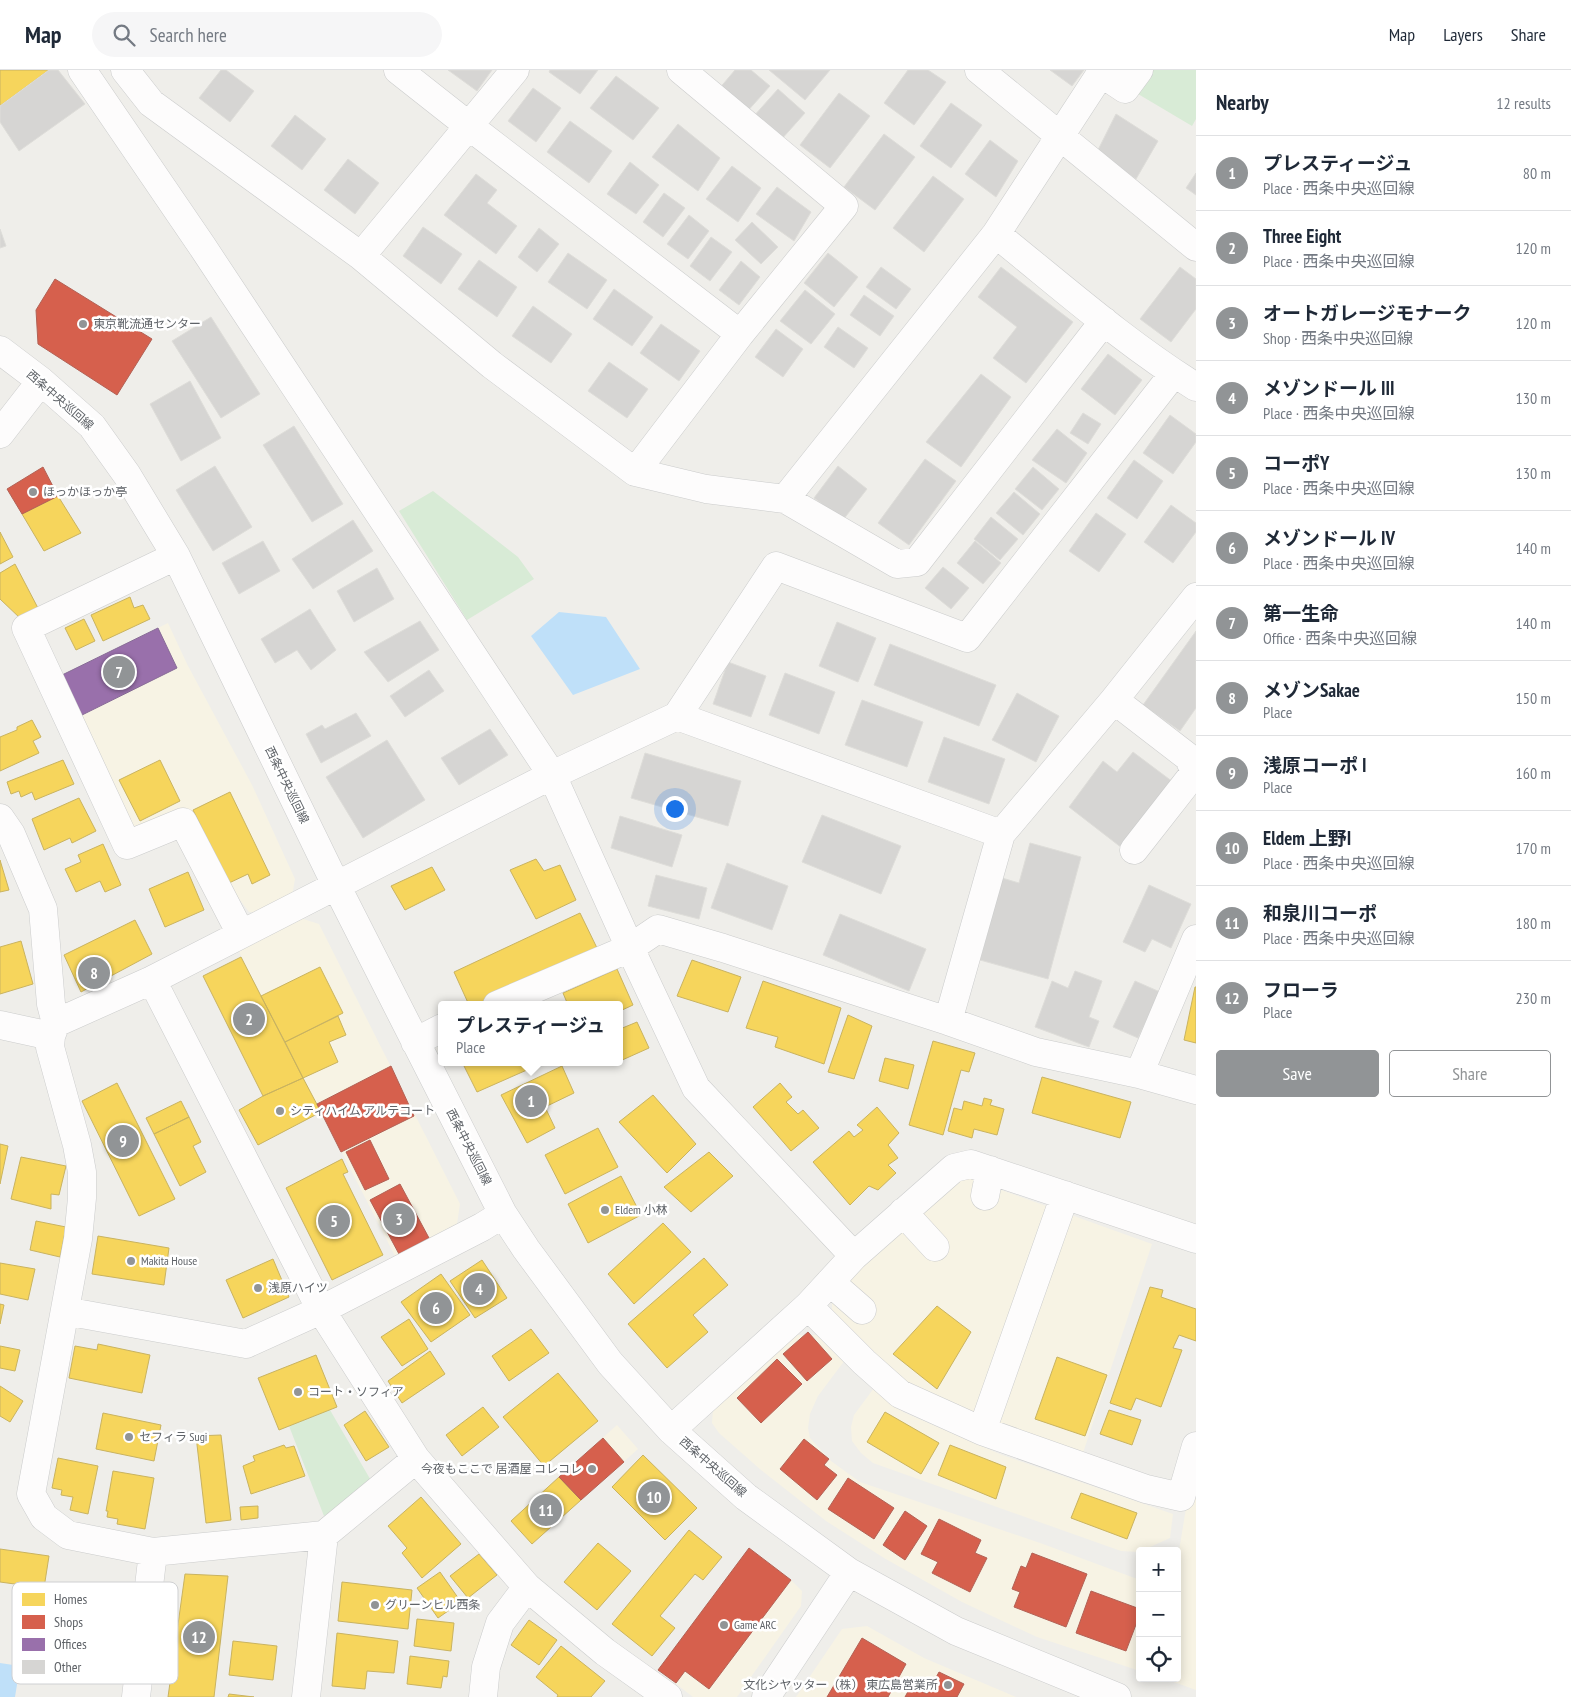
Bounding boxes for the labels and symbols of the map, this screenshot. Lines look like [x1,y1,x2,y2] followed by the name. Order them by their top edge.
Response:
[93,316,201,331] place label: 東京靴流通センター
[77,318,89,330] marker: 東京靴流通センター
[24,366,97,433] street label: 西条中央巡回線
[43,484,127,499] place label: ほっかほっか亭
[27,486,39,498] marker: ほっかほっか亭
[103,653,135,691] pin: 7
[262,744,313,826] street label: 西条中央巡回線
[662,796,688,822] your location
[78,954,110,992] pin: 8
[233,1000,265,1038] pin: 2
[515,1082,547,1120] pin: 1
[290,1103,435,1118] place label: シティハイム アルテコート
[274,1105,286,1117] marker: シティハイム アルテコート
[444,1106,495,1188] street label: 西条中央巡回線
[107,1122,139,1160] pin: 9
[383,1200,415,1238] pin: 3
[318,1202,350,1240] pin: 5
[615,1202,667,1217] place label: Eldem 小林
[599,1204,611,1216] marker: Eldem 小林
[141,1253,197,1268] place label: Makita House
[125,1255,137,1267] marker: Makita House
[463,1270,495,1308] pin: 4
[268,1280,328,1295] place label: 浅原ハイツ
[252,1282,264,1294] marker: 浅原ハイツ
[420,1289,452,1327] pin: 6
[308,1384,404,1399] place label: コート・ソフィア
[292,1386,304,1398] marker: コート・ソフィア
[139,1429,207,1444] place label: セフィラ Sugi
[123,1431,135,1443] marker: セフィラ Sugi
[677,1433,750,1500] street label: 西条中央巡回線
[421,1461,582,1476] place label: 今夜もここで 居酒屋 コレコレ
[586,1463,598,1475] marker: 今夜もここで 居酒屋 コレコレ
[638,1478,670,1516] pin: 10
[530,1491,562,1529] pin: 11
[12,1582,178,1684] legend
[54,1590,87,1608] text: Homes
[385,1597,480,1612] place label: グリーンヒル西条
[369,1599,381,1611] marker: グリーンヒル西条
[54,1613,83,1631] text: Shops
[734,1617,777,1632] place label: Game ARC
[183,1618,215,1656] pin: 12
[718,1619,730,1631] marker: Game ARC
[54,1635,87,1653] text: Offices
[54,1658,81,1676] text: Other
[743,1677,938,1692] place label: 文化シヤッター（株） 東広島営業所
[942,1679,954,1691] marker: 文化シヤッター（株） 東広島営業所

